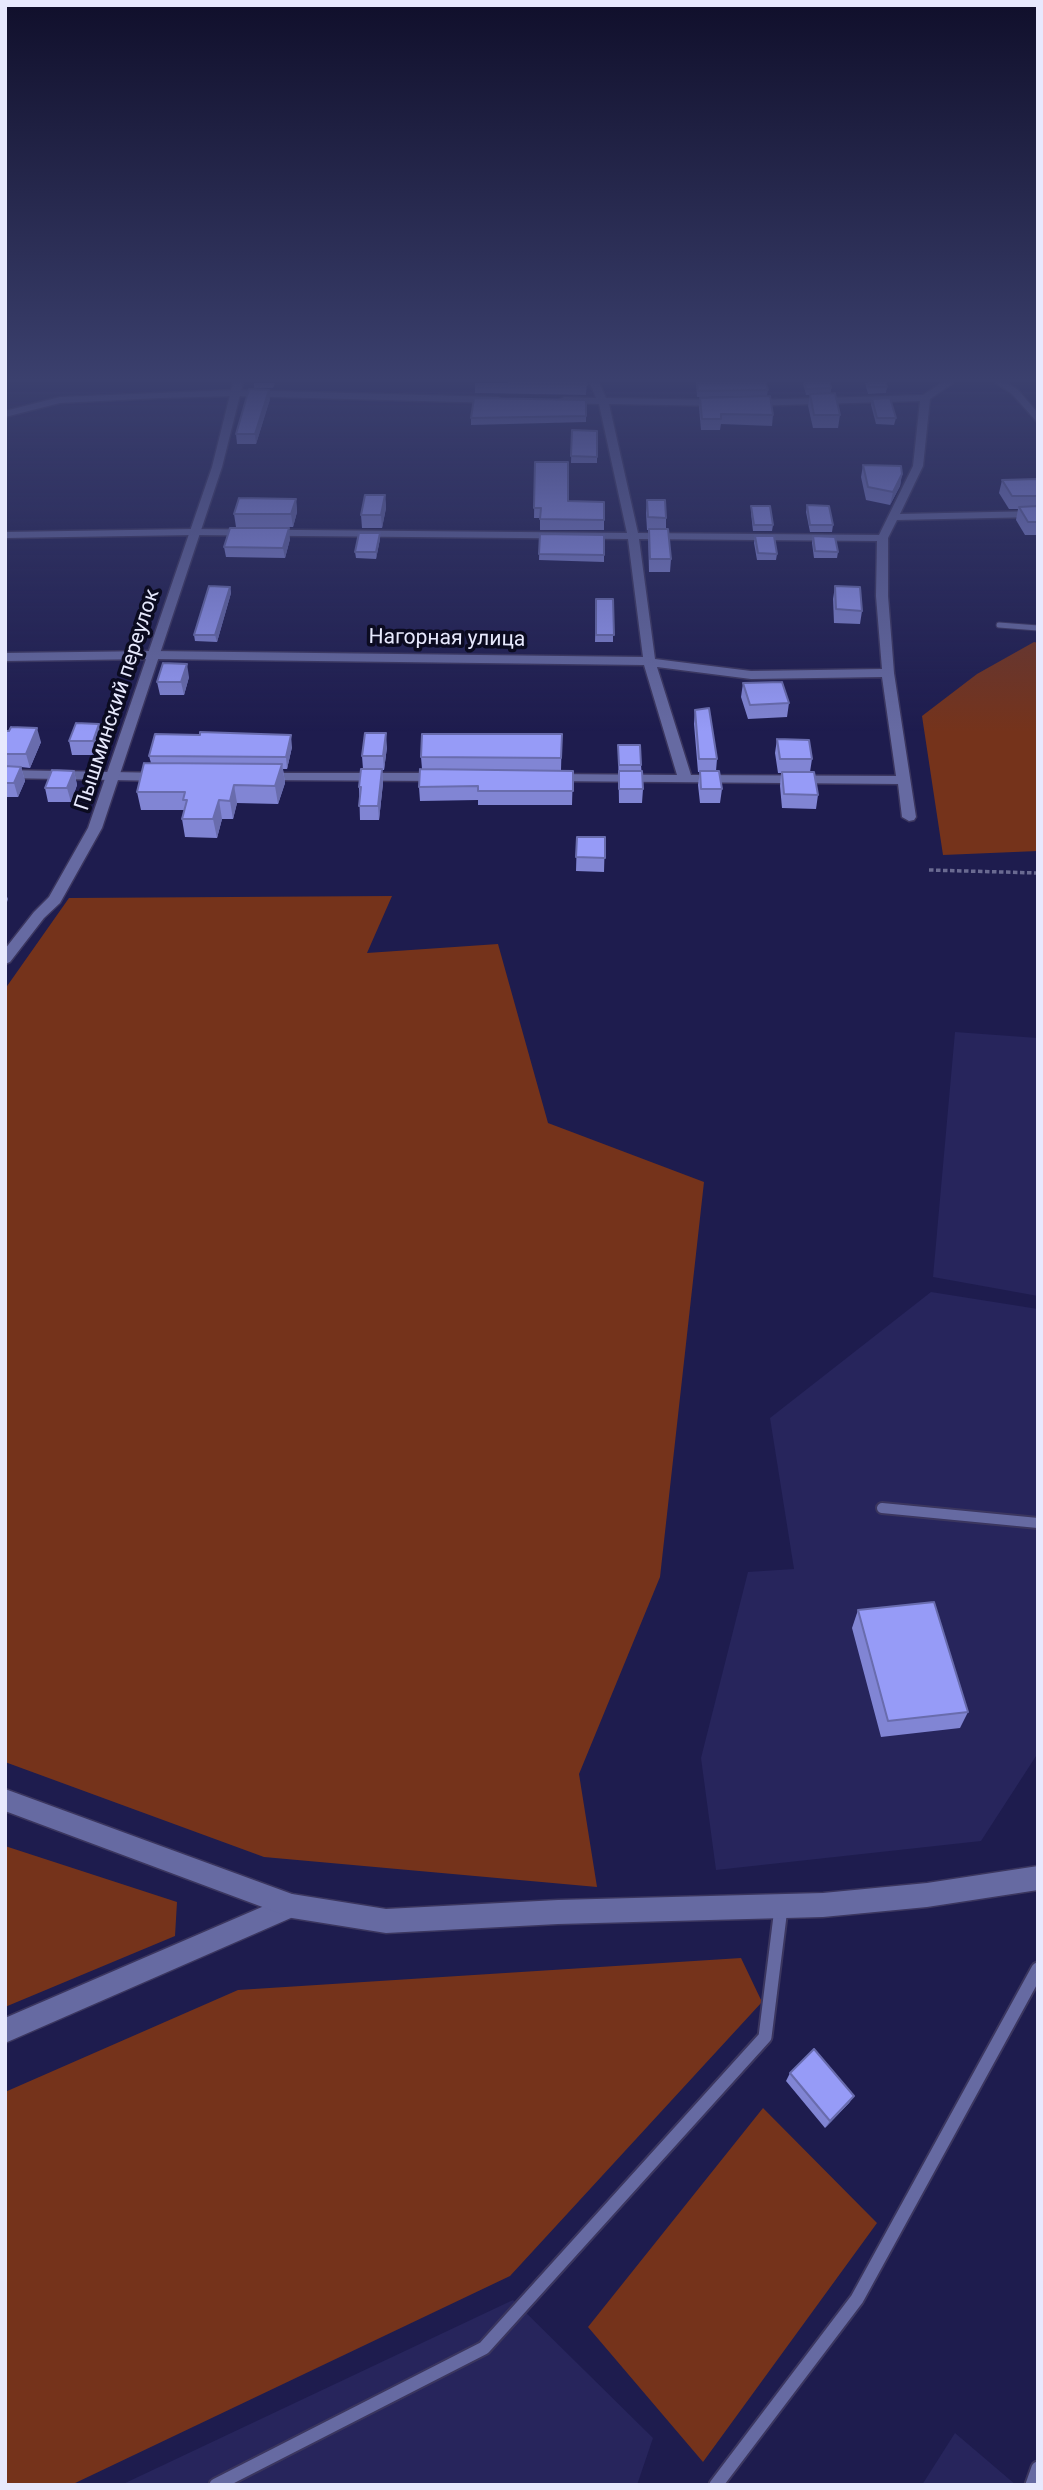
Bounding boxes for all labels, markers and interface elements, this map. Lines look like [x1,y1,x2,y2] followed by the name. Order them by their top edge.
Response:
[70,586,166,814] street label: Пышминский переулок
[368,625,526,653] street label: Нагорная улица

